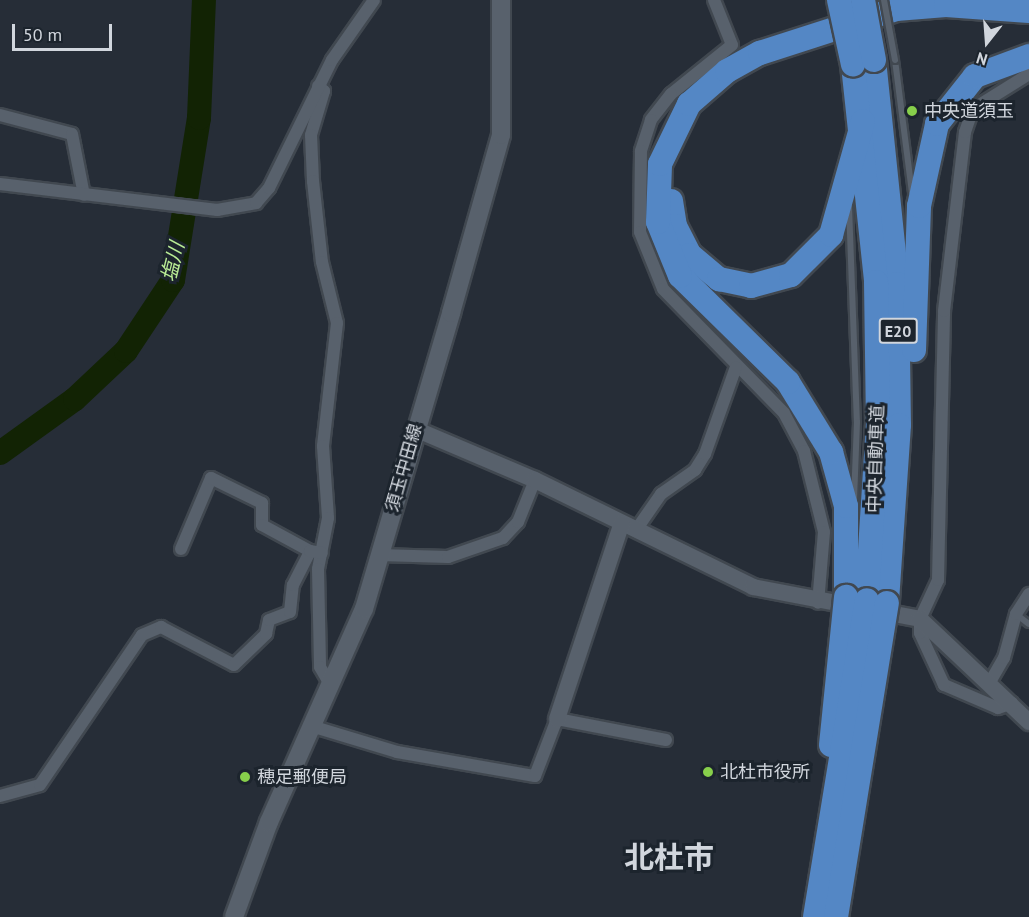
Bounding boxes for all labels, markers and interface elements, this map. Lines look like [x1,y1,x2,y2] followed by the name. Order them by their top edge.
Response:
[15,12,116,50] scale bar
[957,12,1017,72] north arrow
[23,23,62,46] text: 50 m
[974,48,990,70] text: N
[924,100,1014,122] place label: 中央道須玉
[905,104,919,118] marker: 中央道須玉
[157,240,189,284] water label: 塩川
[878,318,918,344] road number: E20
[863,405,889,513] street label: 中央自動車道
[381,422,427,514] street label: 須玉中田線
[720,761,810,783] place label: 北杜市役所
[701,765,715,779] marker: 北杜市役所
[257,766,347,788] place label: 穂足郵便局
[238,770,252,784] marker: 穂足郵便局
[624,839,714,875] district label: 北杜市

